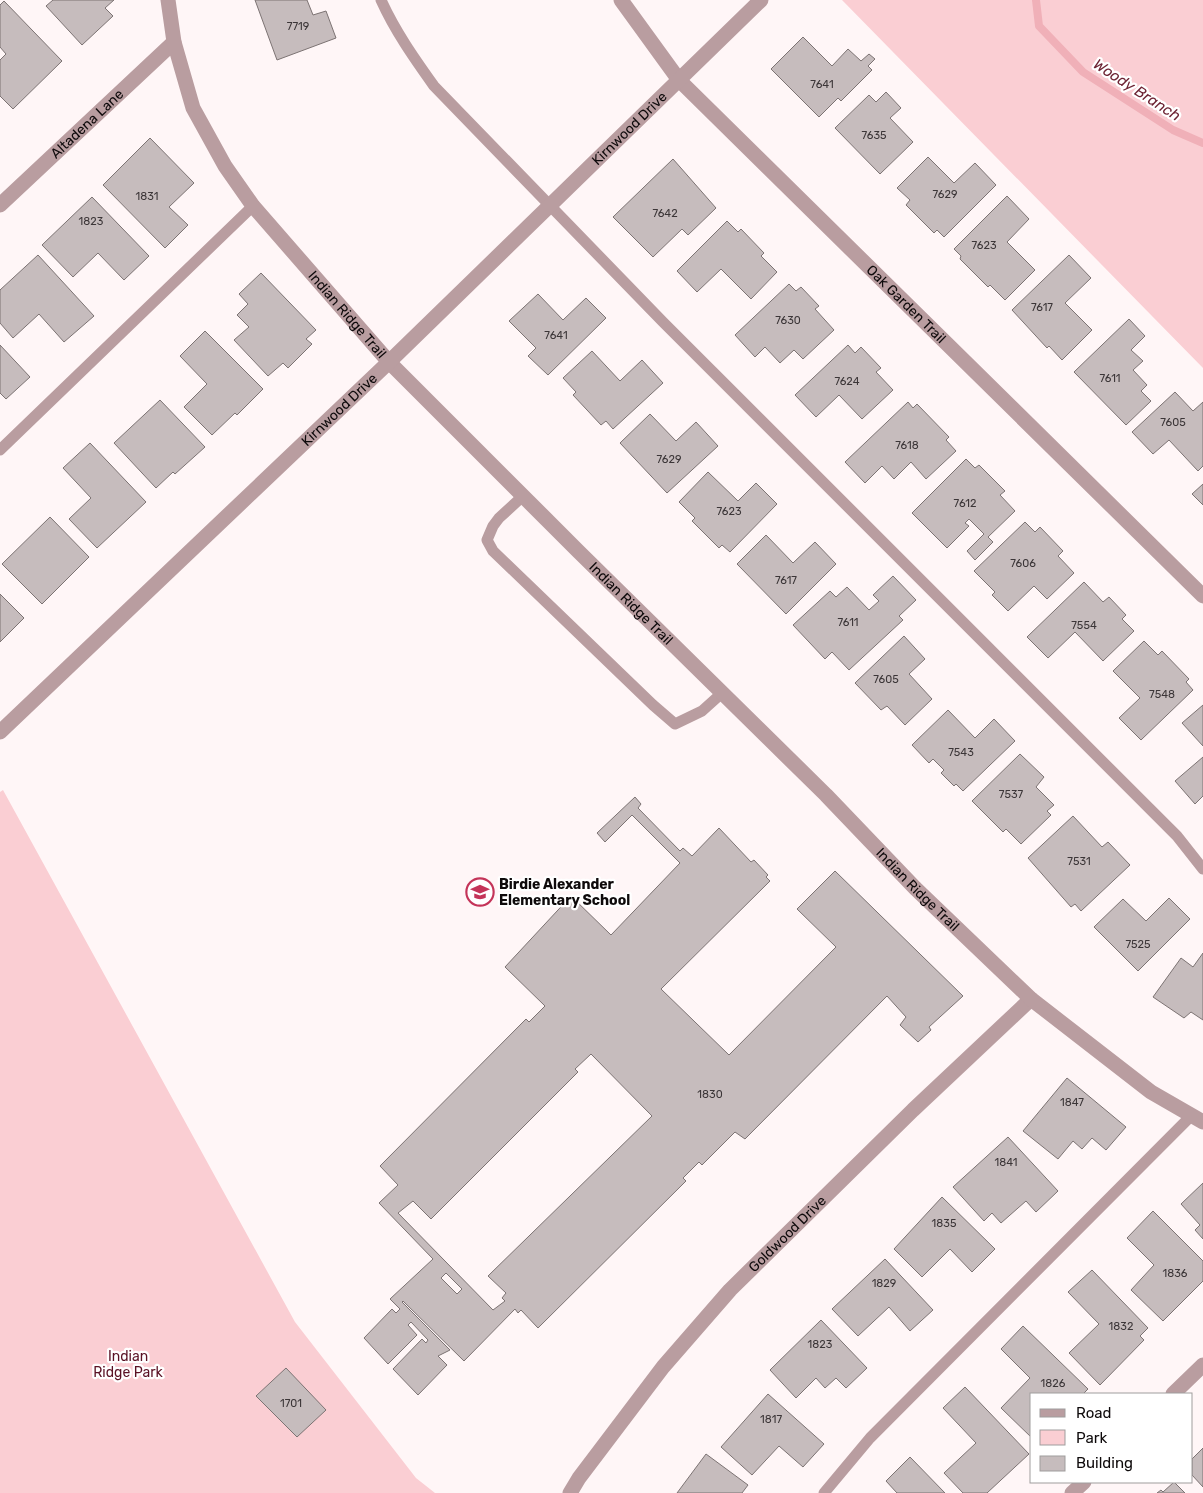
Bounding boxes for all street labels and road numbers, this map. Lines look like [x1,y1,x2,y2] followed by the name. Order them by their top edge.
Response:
[47,85,127,162] street label: Altadena Lane
[588,88,670,169] street label: Kirnwood Drive
[863,261,950,347] street label: Oak Garden Trail
[305,267,390,362] street label: Indian Ridge Trail
[298,369,381,449] street label: Kirnwood Drive
[586,558,677,648] street label: Indian Ridge Trail
[873,844,963,934] street label: Indian Ridge Trail
[745,1192,830,1276] street label: Goldwood Drive

